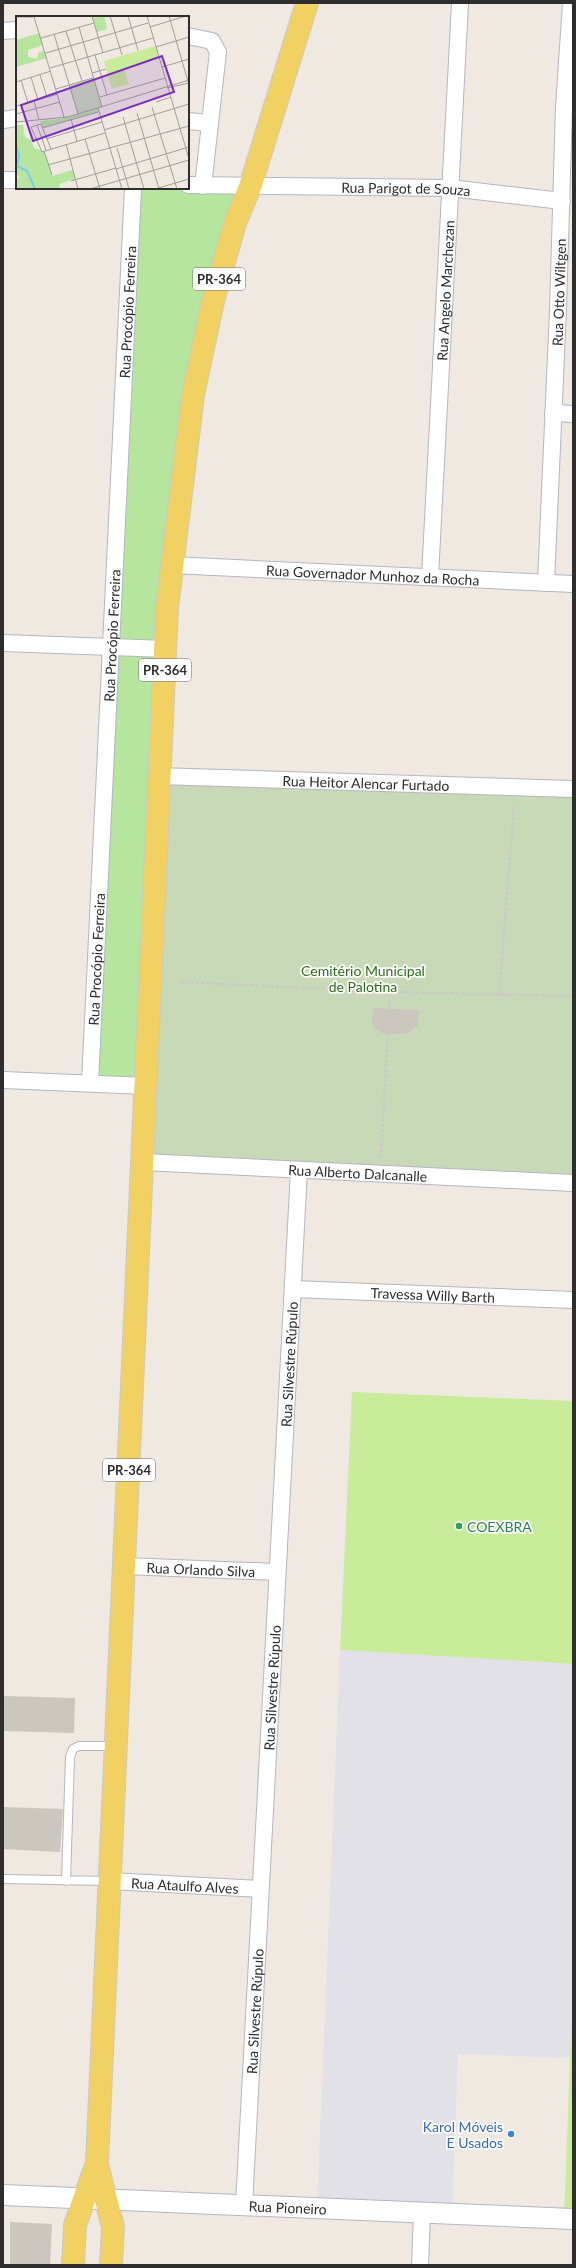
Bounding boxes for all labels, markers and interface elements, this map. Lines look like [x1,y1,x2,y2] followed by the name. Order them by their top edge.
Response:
[16,16,189,189] inset map
[341,178,472,199] street label: Rua Parigot de Souza
[433,220,457,361] street label: Rua Angelo Marchezan
[548,238,569,346] street label: Rua Otto Wiltgen
[115,245,139,379] street label: Rua Procópio Ferreira
[193,268,245,290] road number: PR-364
[266,561,480,588] street label: Rua Governador Munhoz da Rocha
[100,569,123,702] street label: Rua Procópio Ferreira
[139,659,191,681] road number: PR-364
[282,771,450,794] street label: Rua Heitor Alencar Furtado
[84,892,108,1026] street label: Rua Procópio Ferreira
[301,962,425,995] park label: Cemitério Municipal de Palotina
[288,1161,428,1184] street label: Rua Alberto Dalcanalle
[370,1284,495,1305] street label: Travessa Willy Barth
[277,1301,301,1427] street label: Rua Silvestre Rúpulo
[103,1459,155,1481] road number: PR-364
[467,1518,532,1535] place label: COEXBRA
[454,1521,464,1531] marker: COEXBRA
[146,1558,256,1580] street label: Rua Orlando Silva
[260,1624,283,1751] street label: Rua Silvestre Rúpulo
[131,1874,239,1896] street label: Rua Ataulfo Alves
[242,1948,266,2074] street label: Rua Silvestre Rúpulo
[423,2118,503,2151] place label: Karol Móveis E Usados
[506,2129,516,2139] marker: Karol Móveis E Usados
[248,2197,327,2217] street label: Rua Pioneiro

